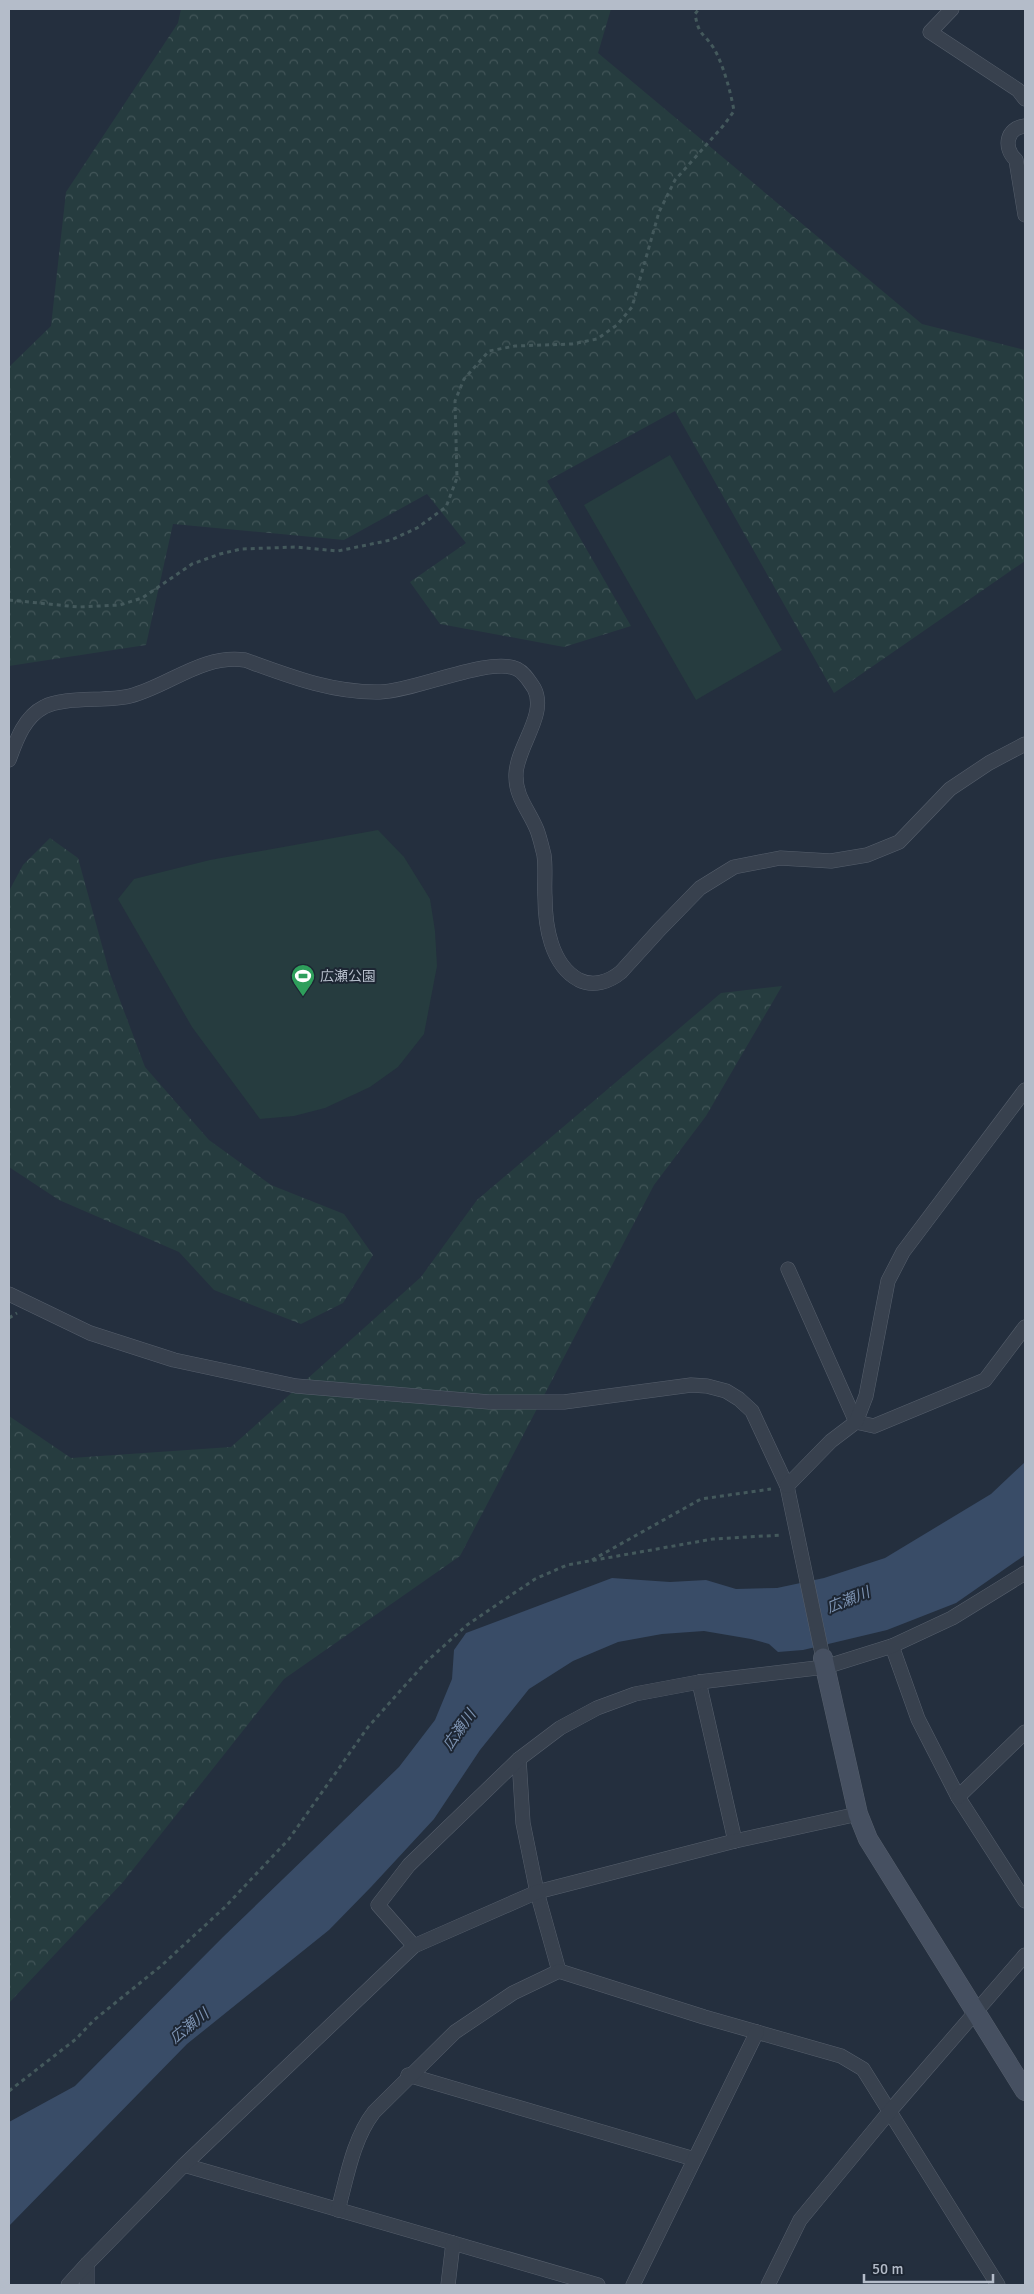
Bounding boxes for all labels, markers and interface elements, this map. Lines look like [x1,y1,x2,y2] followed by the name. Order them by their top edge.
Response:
[290,963,316,997] sports icon: 広瀬公園
[320,968,376,985] place label: 広瀬公園
[824,1582,874,1617] water label: 広瀬川
[439,1705,480,1754] water label: 広瀬川
[166,2004,214,2047] water label: 広瀬川
[864,2252,993,2284] scale bar
[872,2260,903,2278] text: 50 m

